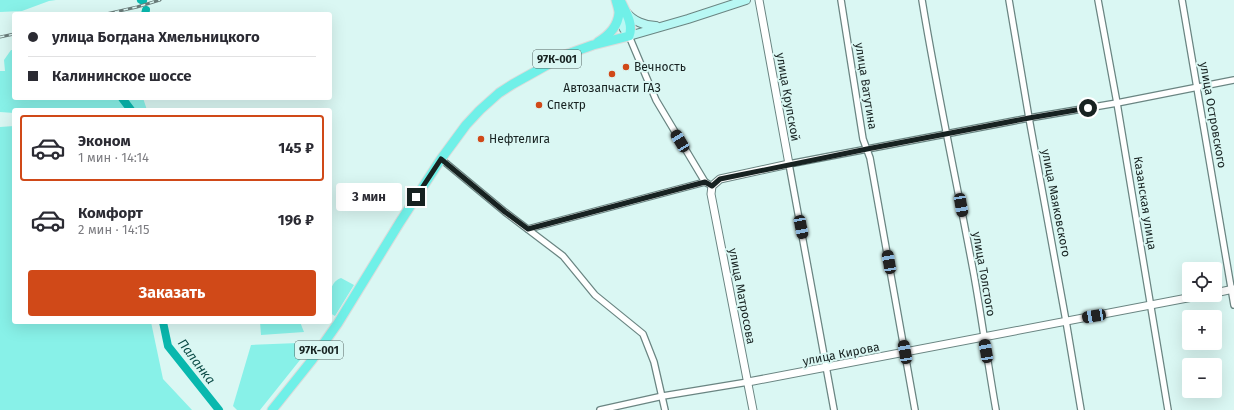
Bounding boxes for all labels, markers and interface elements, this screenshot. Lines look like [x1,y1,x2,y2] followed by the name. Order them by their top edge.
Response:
[52,28,260,46] text: улица Богдана Хмельницкого
[852,42,880,130] street label: улица Ватутина
[533,50,581,68] road number: 97К-001
[773,52,803,142] street label: улица Крупской
[634,60,686,74] place label: Вечность
[1197,61,1229,169] street label: улица Островского
[621,62,631,72] marker: Вечность
[52,67,192,85] text: Калининское шоссе
[607,69,617,79] marker: Автозапчасти ГАЗ
[563,81,661,95] place label: Автозапчасти ГАЗ
[547,98,586,112] place label: Спектр
[1079,99,1097,117] route start
[534,100,544,110] marker: Спектр
[669,128,691,154] car
[30,130,66,166] icon: car
[78,132,131,150] text: Эконом
[489,132,550,146] place label: Нефтелига
[476,134,486,144] marker: Нефтелига
[278,139,314,157] text: 145 ₽
[1039,148,1073,258] street label: улица Маяковского
[78,150,149,165] text: 1 мин · 14:14
[1131,155,1159,251] street label: Казанская улица
[336,183,402,211] callout: 3 мин
[407,188,425,206] route end
[352,189,386,204] text: 3 мин
[953,192,969,218] car
[30,202,66,238] icon: car
[78,204,143,222] text: Комфорт
[278,211,314,229] text: 196 ₽
[793,214,809,240] car
[78,222,149,237] text: 2 мин · 14:15
[970,231,998,317] street label: улица Толстого
[726,247,758,345] street label: улица Матросова
[881,249,897,275] car
[1182,262,1222,398] map controls
[1182,262,1222,302] button: locate
[28,270,316,316] button: Заказать
[1081,308,1107,324] car
[1182,310,1222,350] button: +
[175,336,218,387] water label: Паланка
[978,338,994,364] car
[897,339,913,365] car
[801,340,881,368] street label: улица Кирова
[295,341,343,359] road number: 97К-001
[1182,358,1222,398] button: −

